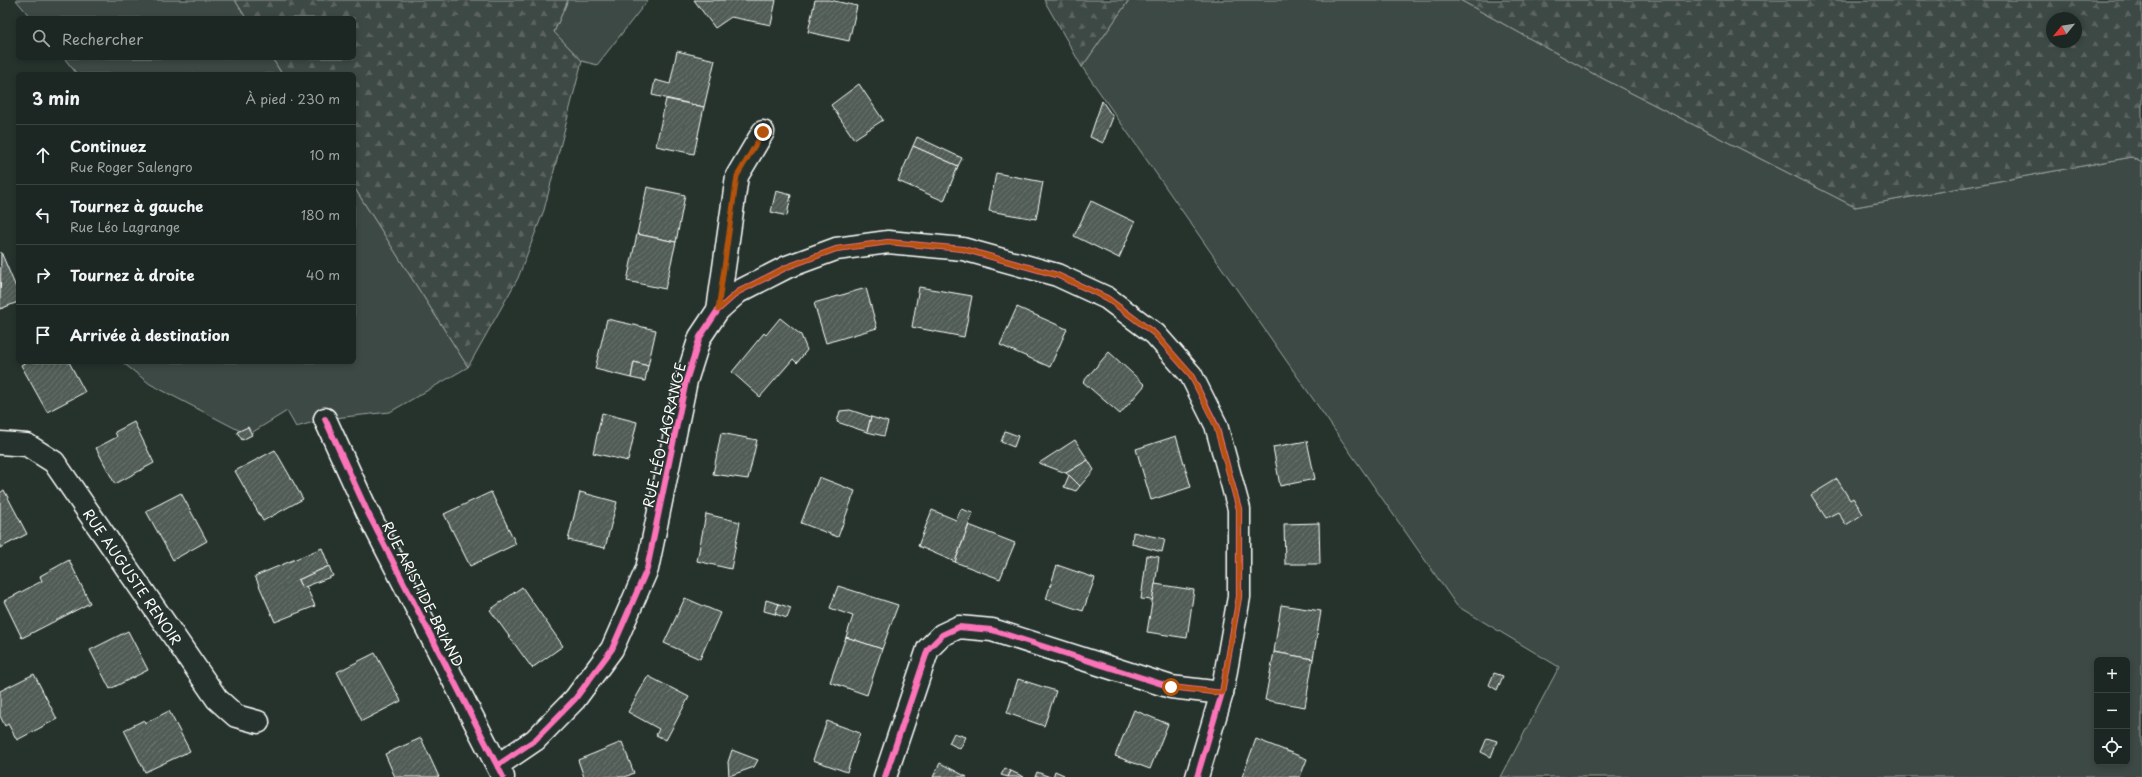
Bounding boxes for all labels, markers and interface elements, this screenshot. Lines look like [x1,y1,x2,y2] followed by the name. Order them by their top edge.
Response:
[2046,12,2082,48] north arrow
[16,16,356,60] search box
[30,27,52,49] icon: search
[62,27,143,50] text: Rechercher
[32,85,80,111] text: 3 min
[245,89,340,108] text: À pied · 230 m
[754,123,772,141] route end
[70,134,146,157] text: Continuez
[32,144,54,166] icon: ahead
[310,145,340,164] text: 10 m
[70,157,193,176] text: Rue Roger Salengro
[70,194,204,217] text: Tournez à gauche
[32,204,54,226] icon: left
[301,205,340,224] text: 180 m
[70,217,180,236] text: Rue Léo Lagrange
[70,263,195,286] text: Tournez à droite
[32,264,54,286] icon: right
[306,265,340,284] text: 40 m
[70,323,230,346] text: Arrivée à destination
[32,324,54,346] icon: arrive
[637,360,691,510] street label: RUE LÉO LAGRANGE
[78,504,187,649] street label: RUE AUGUSTE RENOIR
[377,517,469,671] street label: RUE ARISTIDE BRIAND
[2094,657,2130,765] map controls
[2094,657,2130,693] button: +
[1162,678,1180,696] route start
[2094,693,2130,729] button: −
[2094,729,2130,765] button: locate

